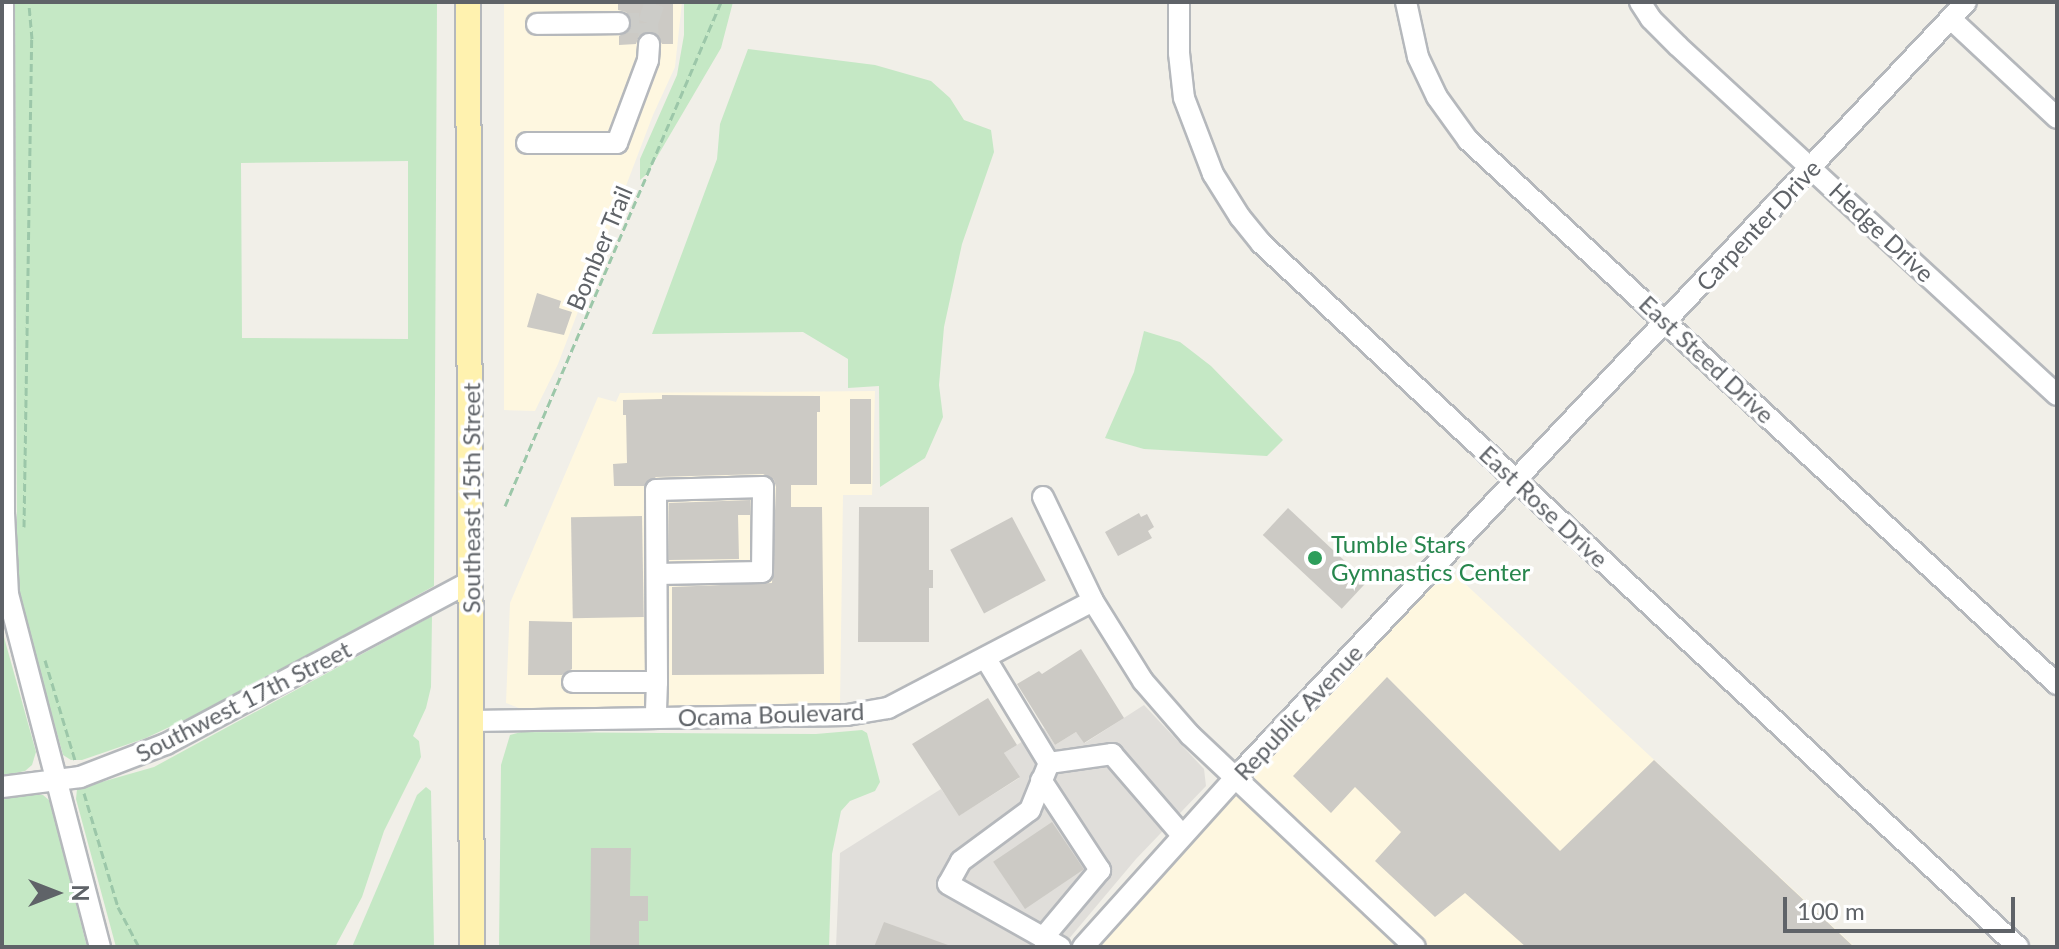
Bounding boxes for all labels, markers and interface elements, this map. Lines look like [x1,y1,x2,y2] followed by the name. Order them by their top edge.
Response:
[1690,153,1826,297] street label: Carpenter Drive
[1824,176,1940,288] street label: Hedge Drive
[560,181,638,315] street label: Bomber Trail
[1634,289,1780,429] street label: East Steed Drive
[457,383,485,613] street label: Southeast 15th Street
[1474,439,1614,573] street label: East Rose Drive
[1331,530,1530,586] place label: Tumble Stars Gymnastics Center
[1306,549,1324,567] marker: Tumble Stars Gymnastics Center
[131,634,355,768] street label: Southwest 17th Street
[1228,638,1368,786] street label: Republic Avenue
[677,696,865,732] street label: Ocama Boulevard
[16,853,96,933] north arrow
[1787,881,2019,931] scale bar
[67,885,94,901] text: N
[1797,896,1865,925] text: 100 m

